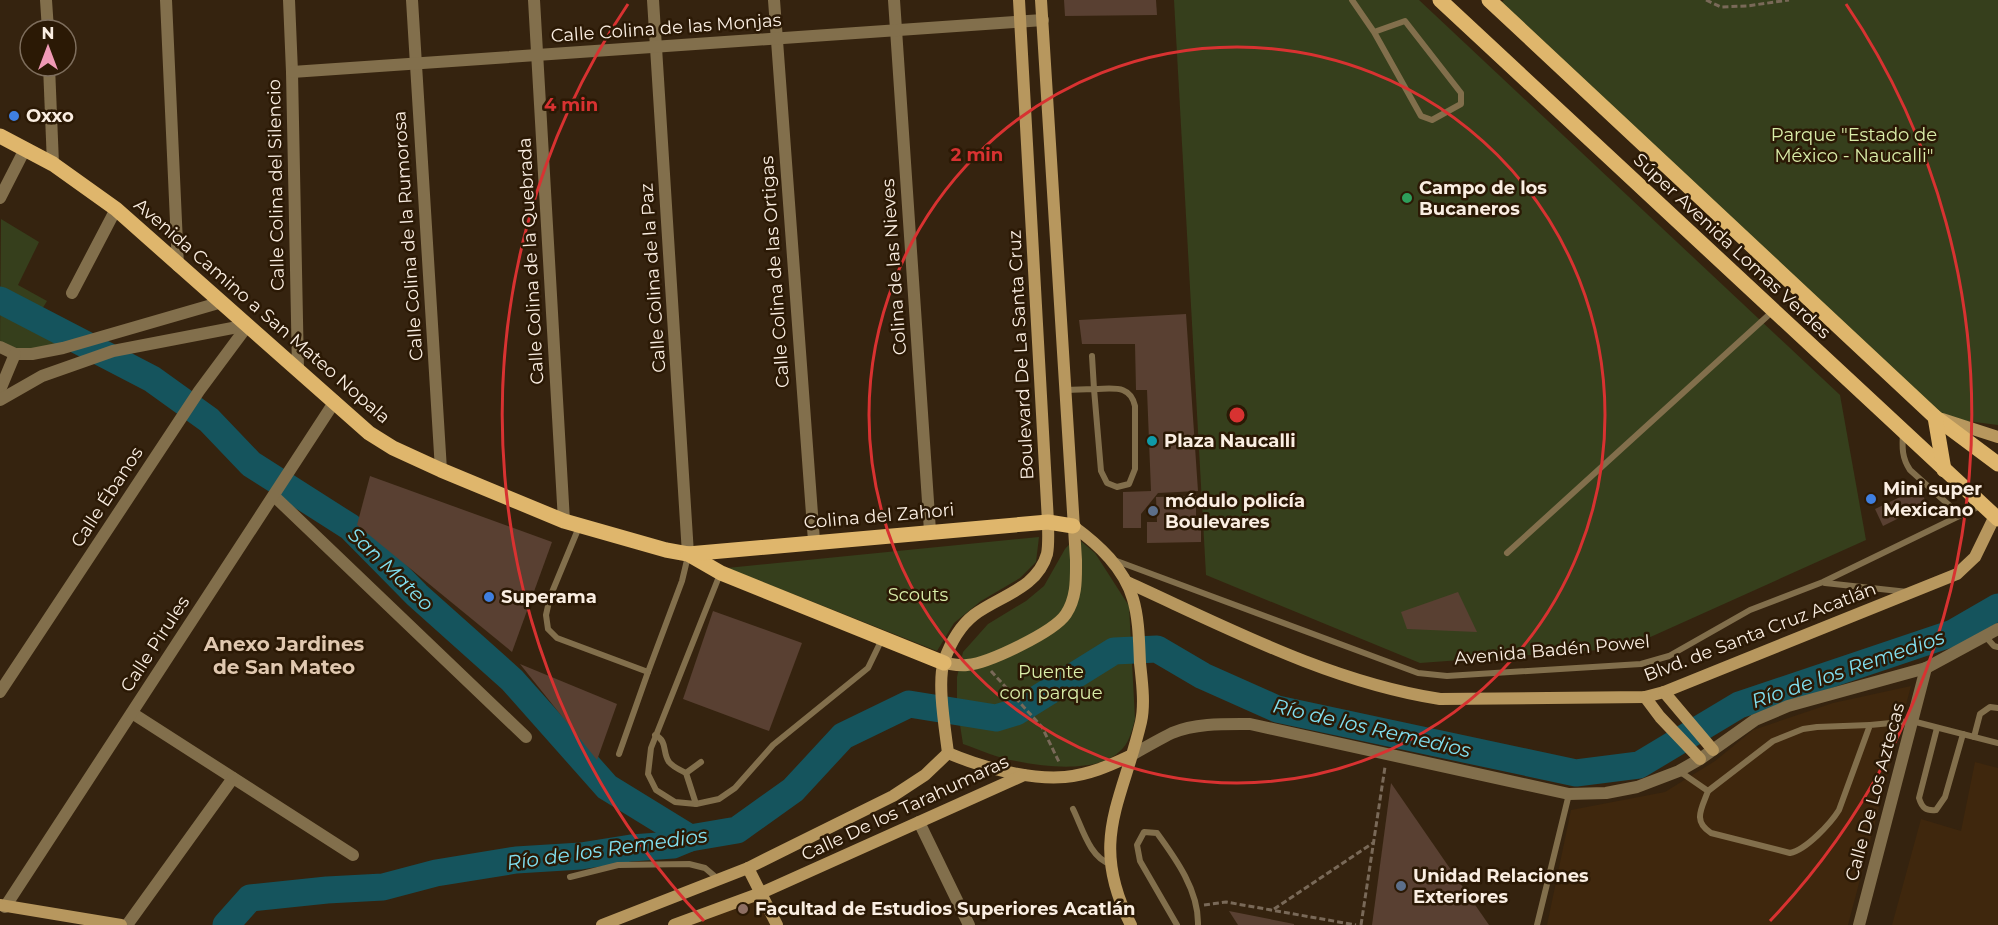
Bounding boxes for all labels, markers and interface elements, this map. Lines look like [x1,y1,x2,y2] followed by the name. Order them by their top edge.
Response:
[550,9,782,47] street label: Calle Colina de las Monjas
[18,18,78,78] north arrow
[42,24,54,43] text: N
[263,79,289,291] street label: Calle Colina del Silencio
[544,94,598,116] text: 4 min
[26,105,74,127] place label: Oxxo
[7,109,21,123] marker: Oxxo
[388,110,428,362] street label: Calle Colina de la Rumorosa
[1771,124,1937,167] park label: Parque "Estado de México - Naucalli"
[514,137,548,385] street label: Calle Colina de la Quebrada
[951,144,1003,166] text: 2 min
[1629,149,1835,343] street label: Súper Avenida Lomas Verdes
[756,155,794,389] street label: Calle Colina de las Ortigas
[1419,177,1547,220] place label: Campo de los Bucaneros
[877,178,911,356] street label: Colina de las Nieves
[635,183,671,373] street label: Calle Colina de la Paz
[1400,191,1414,205] marker: Campo de los Bucaneros
[129,194,395,428] street label: Avenida Camino a San Mateo Nopala
[1003,229,1039,481] street label: Boulevard De La Santa Cruz
[1227,405,1247,425] centre of rings
[1164,430,1296,452] place label: Plaza Naucalli
[1145,434,1159,448] marker: Plaza Naucalli
[66,442,148,551] street label: Calle Ébanos
[1883,478,1982,521] place label: Mini super Mexicano
[1165,490,1305,533] place label: módulo policía Boulevares
[1864,492,1878,506] marker: Mini super Mexicano
[803,498,955,534] street label: Colina del Zahori
[1146,504,1160,518] marker: módulo policía Boulevares
[343,522,439,616] water label: San Mateo
[1641,577,1879,687] street label: Blvd. de Santa Cruz Acatlán
[888,584,948,606] park label: Scouts
[501,586,597,608] place label: Superama
[482,590,496,604] marker: Superama
[116,592,194,696] street label: Calle Pirules
[1748,625,1948,713] water label: Río de los Remedios
[1453,630,1651,670] street label: Avenida Badén Powel
[203,632,365,679] district label: Anexo Jardines de San Mateo
[999,661,1103,704] park label: Puente con parque
[1271,694,1474,763] water label: Río de los Remedios
[1841,700,1909,884] street label: Calle De Los Aztecas
[798,750,1012,866] street label: Calle De los Tarahumaras
[505,823,709,875] water label: Río de los Remedios
[1413,865,1589,908] place label: Unidad Relaciones Exteriores
[1394,879,1408,893] marker: Unidad Relaciones Exteriores
[755,898,1135,920] place label: Facultad de Estudios Superiores Acatlán
[736,902,750,916] marker: Facultad de Estudios Superiores Acatlán

